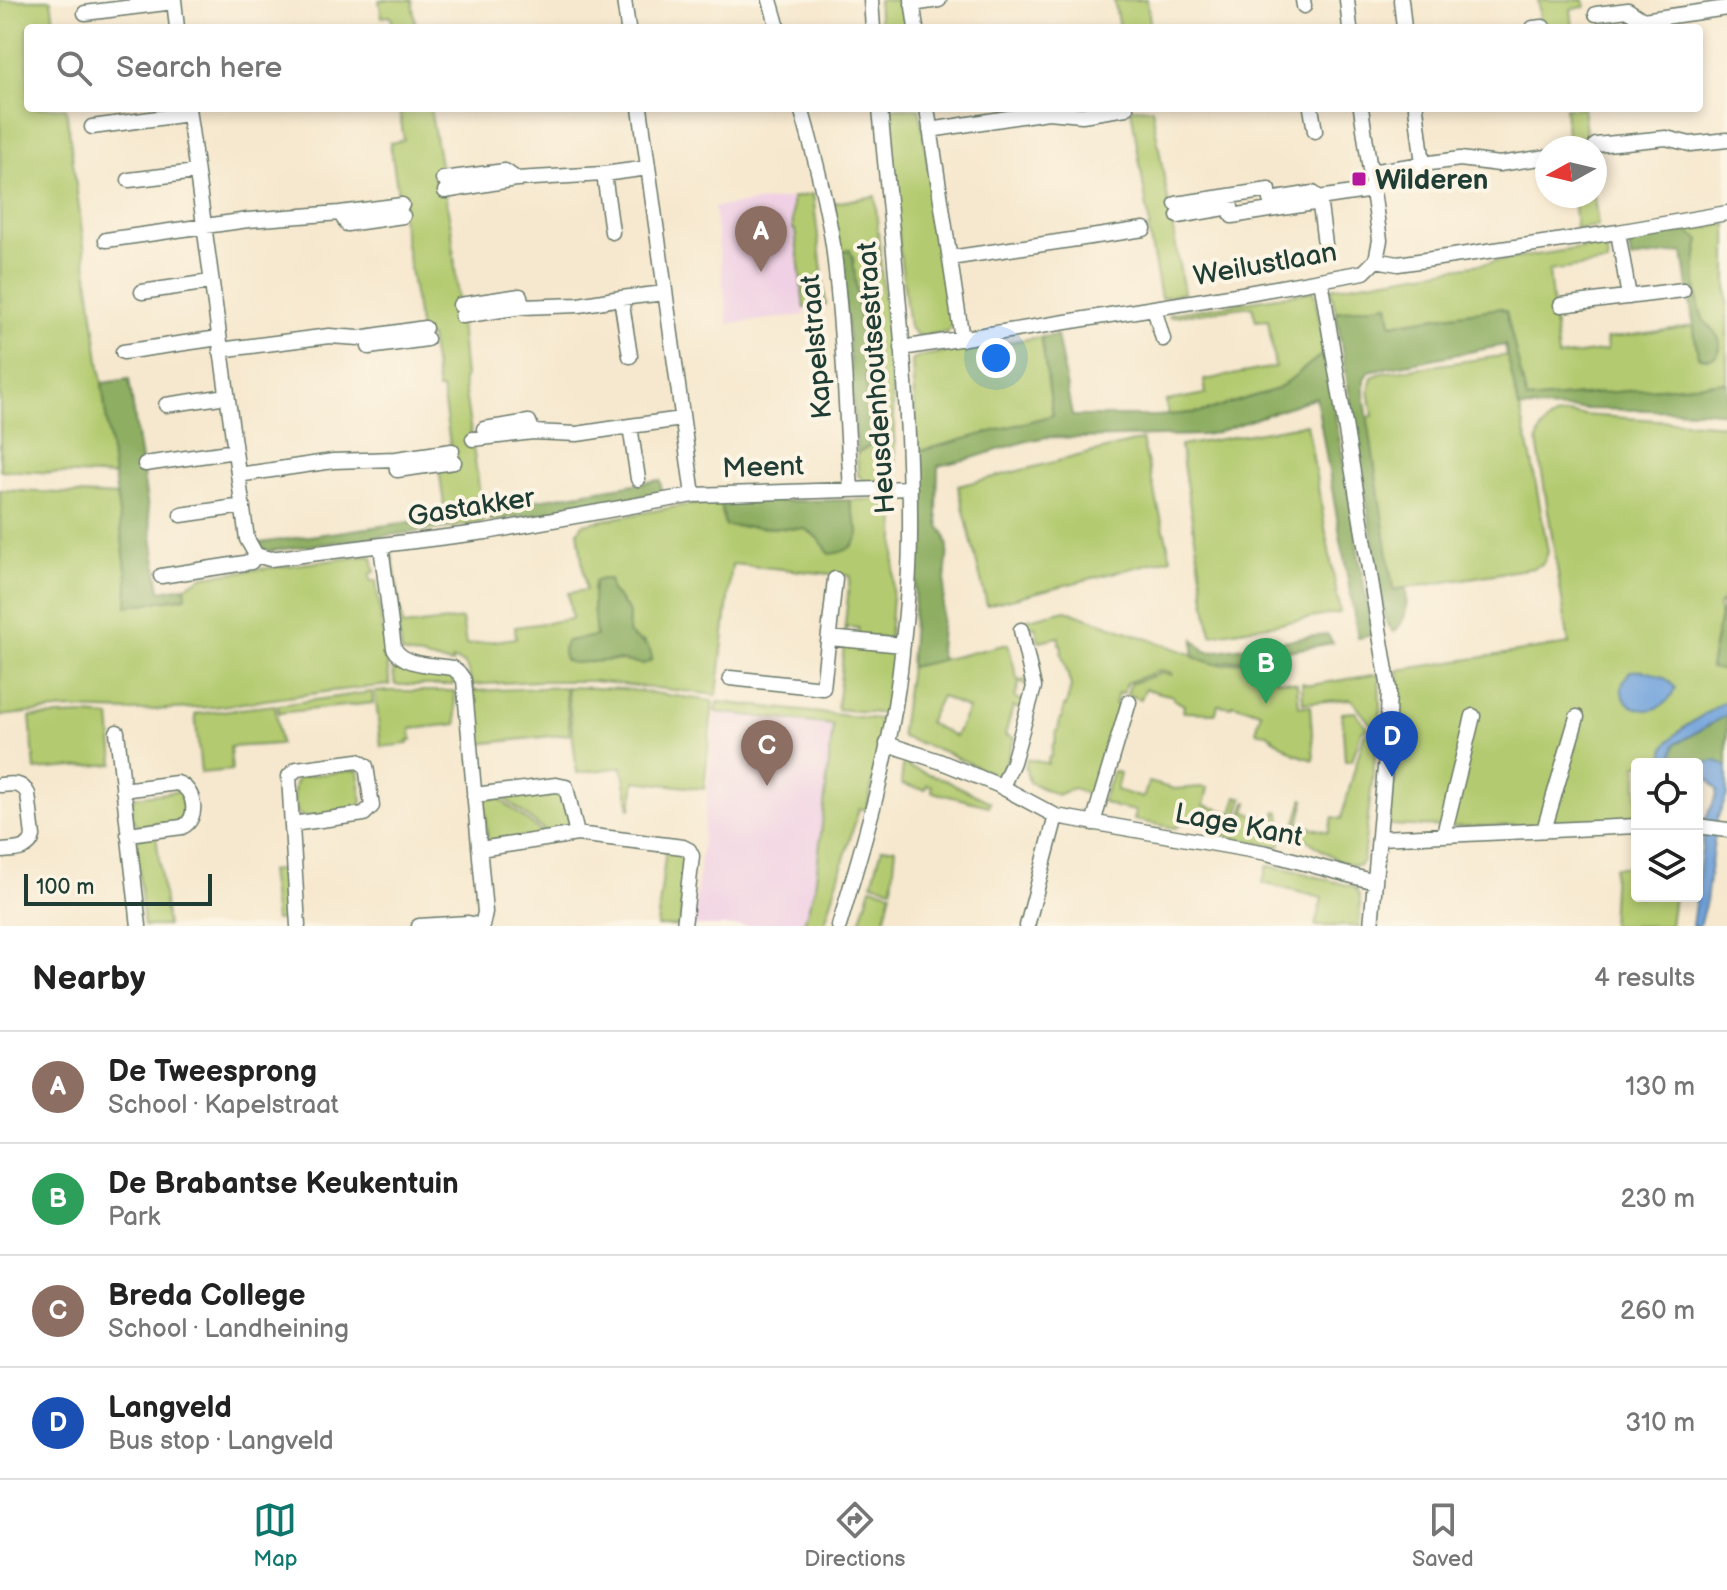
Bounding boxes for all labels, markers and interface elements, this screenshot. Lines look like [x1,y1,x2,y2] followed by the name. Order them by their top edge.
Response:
[24,24,1703,112] search box
[52,46,96,90] icon: search
[116,50,282,86] text: Search here
[1535,136,1607,208] north arrow
[1375,164,1488,197] place label: Wilderen
[1350,170,1368,188] marker: Wilderen
[735,206,787,272] pin: A
[1191,236,1339,293] street label: Weilustlaan
[850,240,902,515] street label: Heusdenhoutsestraat
[794,273,839,421] street label: Kapelstraat
[976,338,1016,378] your location
[722,450,805,485] street label: Meent
[405,481,538,534] street label: Gastakker
[1240,638,1292,704] pin: B
[1366,711,1418,777] pin: D
[741,720,793,786] pin: C
[1631,758,1703,902] map controls
[1631,758,1703,830] button: locate
[1172,797,1306,854] street label: Lage Kant
[1631,830,1703,902] button: layers
[24,870,212,906] scale bar
[36,874,95,901] text: 100 m
[32,958,146,999] text: Nearby
[1594,963,1695,994] text: 4 results
[108,1054,317,1090] text: De Tweesprong
[50,1072,66,1103] text: A
[1625,1072,1695,1103] text: 130 m
[108,1090,339,1121] text: School · Kapelstraat
[108,1166,459,1202] text: De Brabantse Keukentuin
[49,1184,67,1215] text: B
[1620,1184,1695,1215] text: 230 m
[108,1202,160,1233] text: Park
[108,1278,305,1314] text: Breda College
[49,1296,67,1327] text: C
[1620,1296,1695,1327] text: 260 m
[108,1314,349,1345] text: School · Landheining
[108,1390,232,1426] text: Langveld
[49,1408,67,1439] text: D
[1625,1408,1695,1439] text: 310 m
[108,1426,334,1457] text: Bus stop · Langveld
[253,1498,298,1573] tab: Map
[804,1498,905,1573] tab: Directions
[1412,1498,1474,1573] tab: Saved

